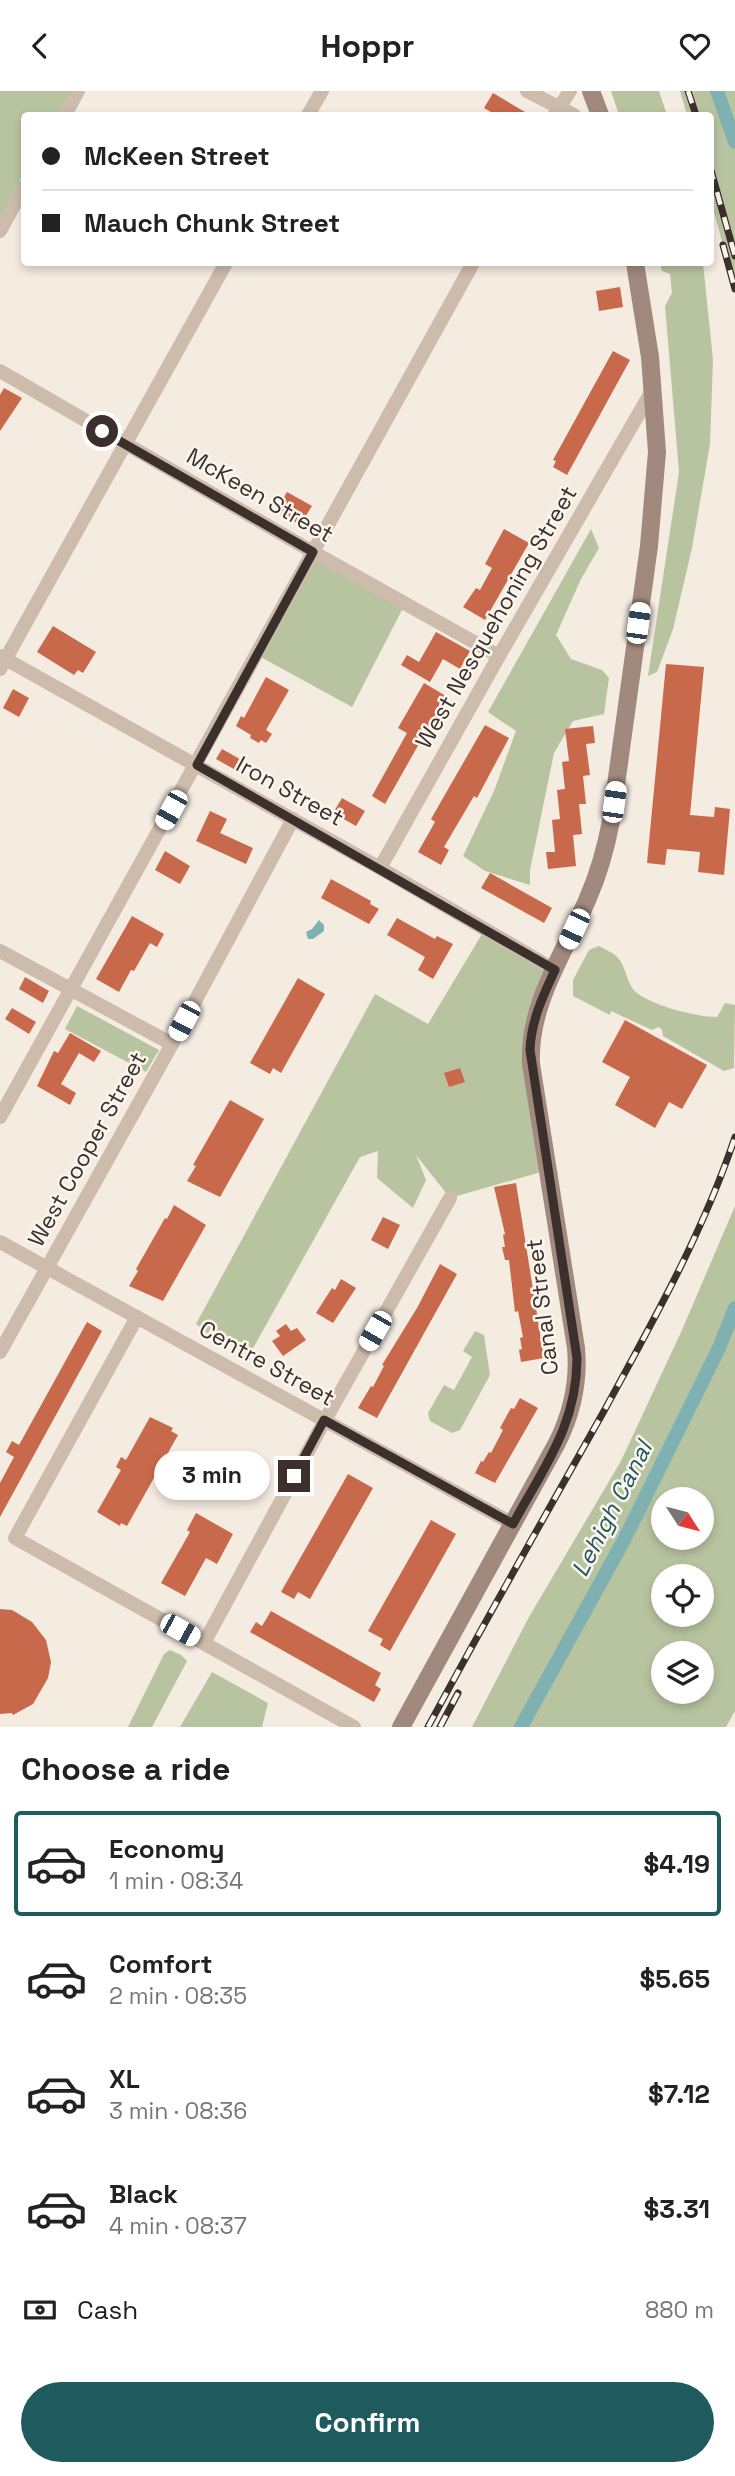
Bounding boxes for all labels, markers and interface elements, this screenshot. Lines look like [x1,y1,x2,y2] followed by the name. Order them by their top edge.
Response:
[320,26,415,66] text: Hoppr
[21,27,59,65] icon: back
[676,27,714,65] icon: heart
[84,139,270,173] text: McKeen Street
[84,206,340,240] text: Mauch Chunk Street
[86,415,118,447] route start
[181,441,339,549] street label: McKeen Street
[408,480,584,754] street label: West Nesquehoning Street
[625,601,652,645] car
[231,749,349,833] street label: Iron Street
[601,780,628,824] car
[152,787,191,833] car
[556,906,593,952] car
[165,998,204,1044] car
[21,1046,153,1252] street label: West Cooper Street
[519,1237,565,1377] street label: Canal Street
[356,1308,395,1354] car
[194,1313,340,1413] street label: Centre Street
[564,1433,660,1582] water label: Lehigh Canal
[154,1451,270,1501] callout: 3 min
[182,1460,242,1490] text: 3 min
[278,1460,310,1492] route end
[651,1487,714,1551] north arrow
[651,1487,714,1704] map controls
[651,1564,714,1627] button: locate
[157,1611,204,1649] car
[651,1641,714,1704] button: layers
[21,1749,231,1789] text: Choose a ride
[25,1832,88,1895] icon: car
[109,1832,225,1866] text: Economy
[643,1847,710,1881] text: $4.19
[109,1866,243,1896] text: 1 min · 08:34
[25,1947,88,2010] icon: car
[109,1947,212,1981] text: Comfort
[639,1962,710,1996] text: $5.65
[109,1981,247,2011] text: 2 min · 08:35
[25,2062,88,2125] icon: car
[109,2062,140,2096] text: XL
[648,2077,710,2111] text: $7.12
[109,2096,247,2126] text: 3 min · 08:36
[25,2177,88,2240] icon: car
[109,2177,178,2211] text: Black
[644,2192,710,2226] text: $3.31
[109,2211,247,2241] text: 4 min · 08:37
[21,2291,59,2329] icon: cash
[77,2293,138,2327] text: Cash
[645,2295,714,2325] text: 880 m
[21,2382,714,2462] button: Confirm

